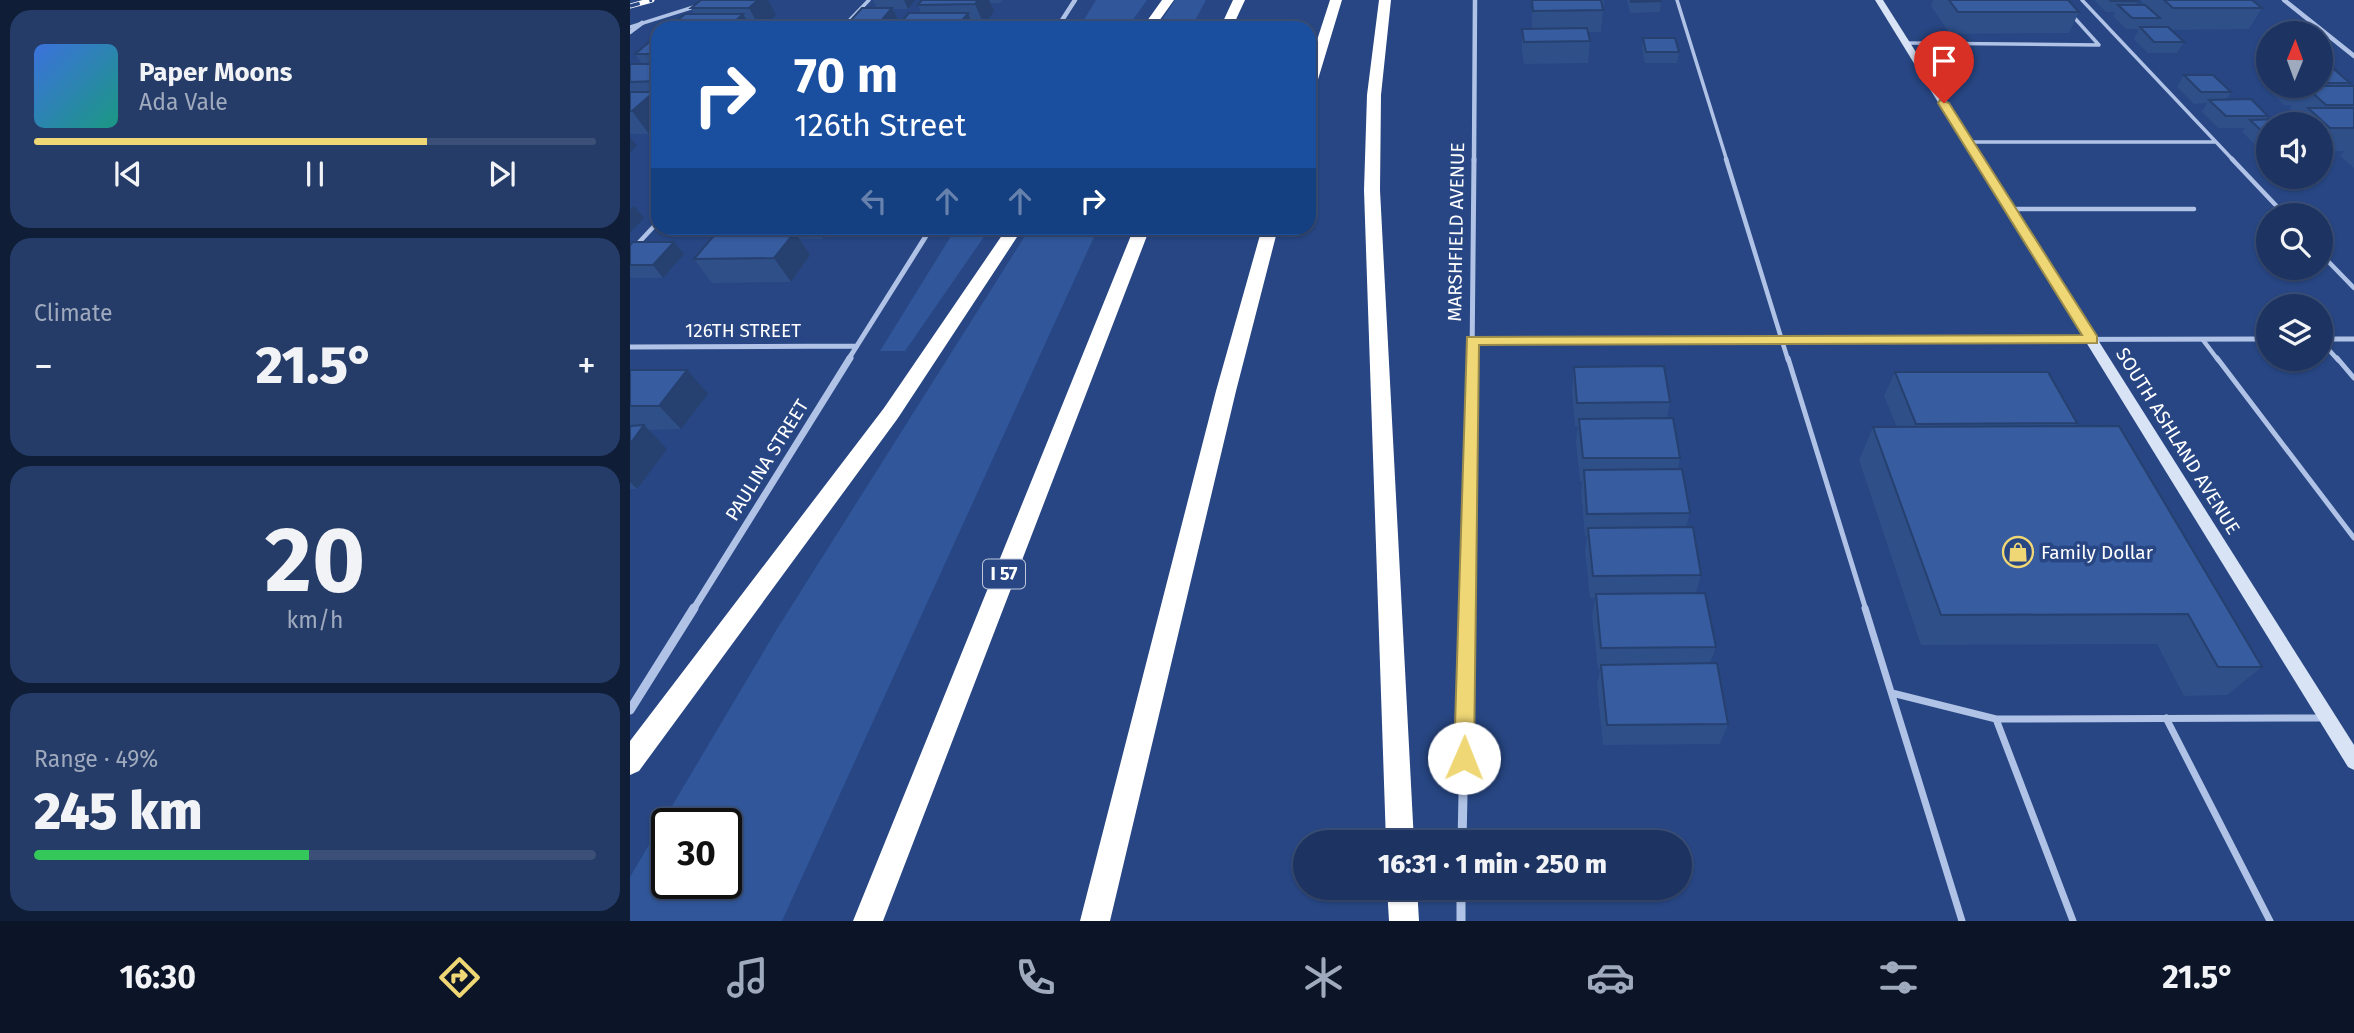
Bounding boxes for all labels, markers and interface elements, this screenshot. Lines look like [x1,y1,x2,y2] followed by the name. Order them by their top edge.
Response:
[2256,21,2333,98] north arrow
[2256,21,2333,371] map controls
[1914,31,1974,103] pin
[1925,42,1963,80] icon: arrive
[794,46,898,105] text: 70 m
[679,49,770,140] icon: right
[139,57,292,88] text: Paper Moons
[139,88,228,116] text: Ada Vale
[794,106,966,144] text: 126th Street
[2256,112,2333,189] button: sound
[1443,142,1469,322] street label: MARSHFIELD AVENUE
[109,155,147,193] icon: previous
[296,155,334,193] icon: pause
[483,155,521,193] icon: next
[855,182,893,220] icon: left
[928,182,966,220] icon: ahead
[1001,182,1039,220] icon: ahead
[1074,182,1112,220] icon: right
[2256,203,2333,280] button: search
[2256,294,2333,371] button: layers
[34,299,113,327] text: Climate
[685,319,801,342] street label: 126TH STREET
[256,334,374,397] text: 21.5°
[34,343,53,389] text: −
[577,343,596,389] text: +
[2111,343,2245,539] street label: SOUTH ASHLAND AVENUE
[721,395,814,525] street label: PAULINA STREET
[265,506,365,615] text: 20
[2001,535,2035,569] shop icon: Family Dollar
[2041,541,2154,564] place label: Family Dollar
[983,560,1025,588] road number: I 57
[287,606,343,634] text: km/h
[1427,721,1501,795] position arrow
[34,745,158,773] text: Range · 49%
[34,780,202,843] text: 245 km
[651,808,742,899] speed limit sign: 30
[1378,849,1607,880] text: 16:31 · 1 min · 250 m
[435,953,484,1002] icon: directions
[723,953,772,1002] icon: music
[1011,953,1060,1002] icon: phone
[1299,953,1348,1002] icon: climate
[1586,953,1635,1002] icon: car
[1874,953,1923,1002] icon: filters
[119,958,196,996] text: 16:30
[2162,958,2234,996] text: 21.5°

